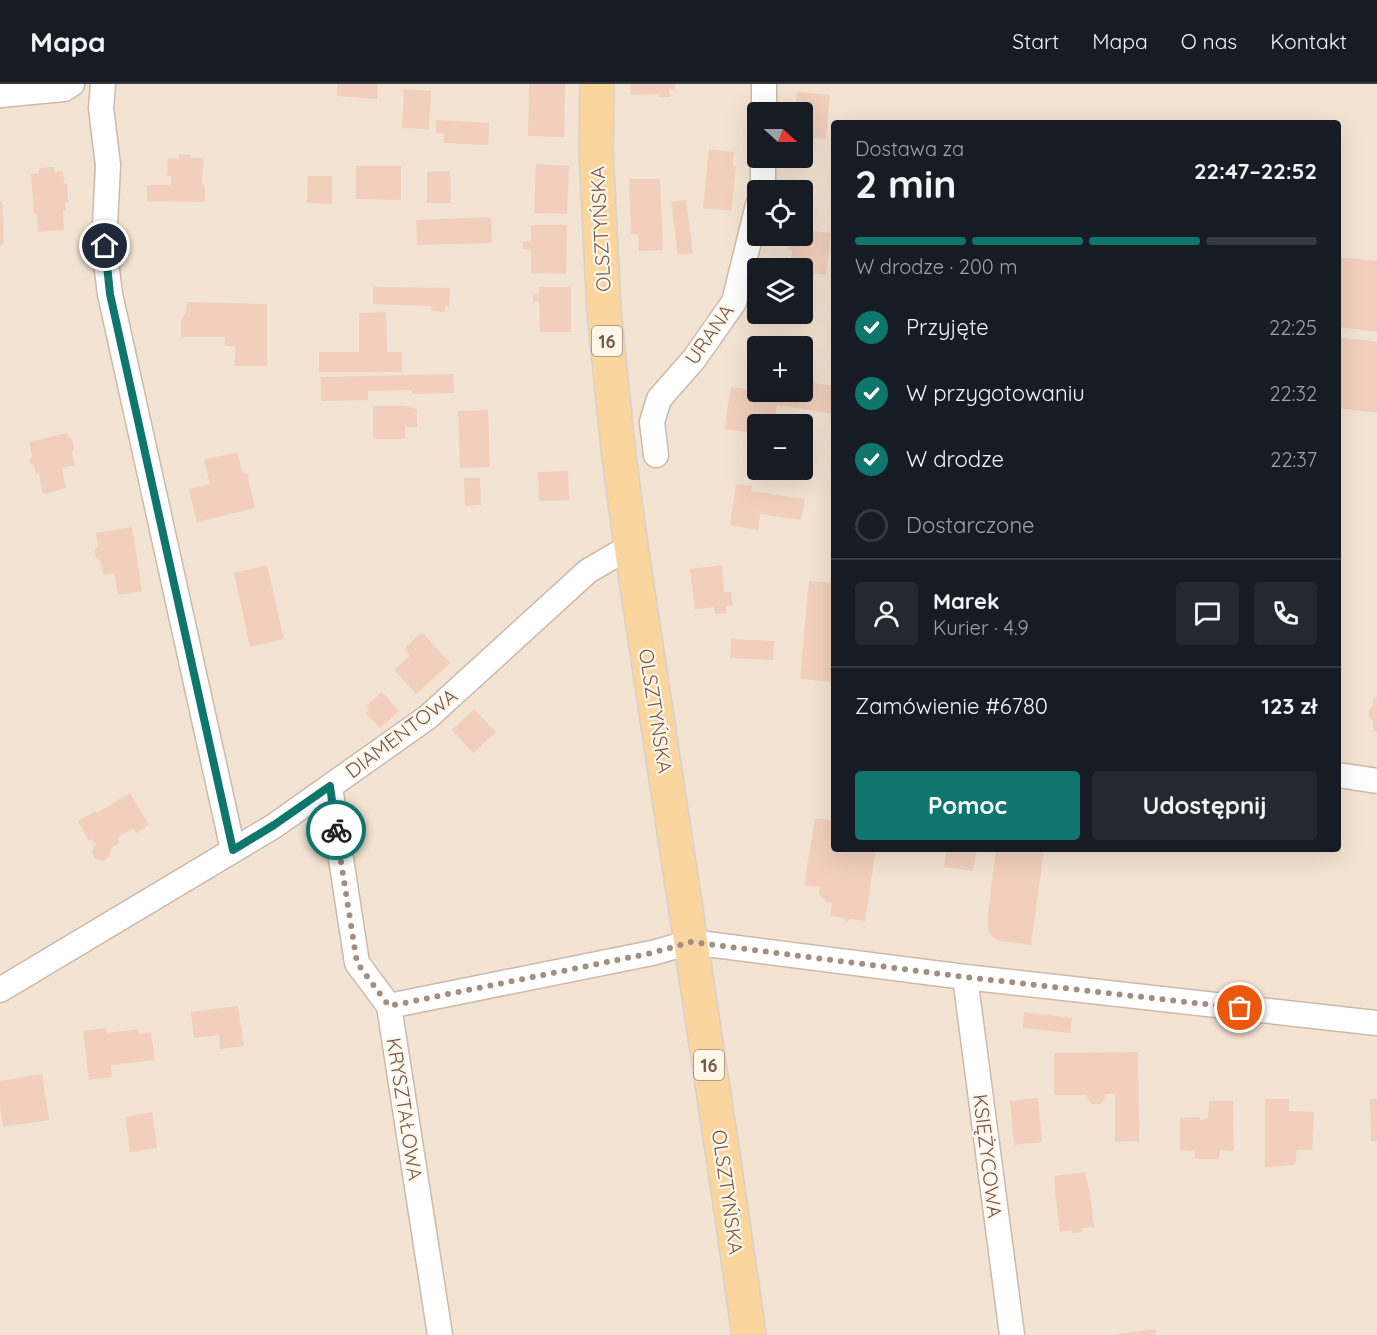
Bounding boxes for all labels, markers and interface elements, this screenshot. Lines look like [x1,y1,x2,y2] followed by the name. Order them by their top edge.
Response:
[30,24,106,59] text: Mapa
[1012,28,1059,54] text: Start
[1092,28,1148,54] text: Mapa
[1181,28,1237,54] text: O nas
[1270,28,1347,54] text: Kontakt
[747,102,813,168] north arrow
[747,102,813,480] map controls
[855,136,964,161] text: Dostawa za
[1194,157,1317,185] text: 22:47–22:52
[855,159,957,208] text: 2 min
[584,165,616,292] street label: OLSZTYŃSKA
[747,180,813,246] button: locate
[79,220,130,271] pin
[88,229,121,262] icon: home
[855,254,1017,279] text: W drodze · 200 m
[747,258,813,324] button: layers
[679,299,739,369] street label: URANA
[855,311,888,344] icon: check
[906,313,989,341] text: Przyjęte
[1269,315,1317,340] text: 22:25
[592,326,622,356] road number: 16
[747,336,813,402] button: +
[855,377,888,410] icon: check
[906,379,1085,407] text: W przygotowaniu
[1270,381,1317,406] text: 22:32
[747,414,813,480] button: −
[855,443,888,476] icon: check
[906,445,1004,473] text: W drodze
[1270,447,1317,472] text: 22:37
[906,511,1035,539] text: Dostarczone
[855,582,918,645] button: person
[1176,582,1239,645] button: chat
[1254,582,1317,645] button: phone
[933,587,999,615] text: Marek
[933,615,1029,640] text: Kurier · 4.9
[634,647,678,775] street label: OLSZTYŃSKA
[340,683,462,783] street label: DIAMENTOWA
[855,692,1048,720] text: Zamówienie #6780
[1261,692,1317,720] text: 123 zł
[855,771,1080,840] button: Pomoc
[1092,771,1317,840] button: Udostępnij
[306,800,366,860] courier
[320,814,353,847] icon: bike
[1214,982,1265,1033] pin
[1223,991,1256,1024] icon: bag
[381,1036,429,1182] street label: KRYSZTAŁOWA
[694,1050,724,1080] road number: 16
[968,1093,1008,1219] street label: KSIĘŻYCOWA
[707,1128,749,1256] street label: OLSZTYŃSKA

